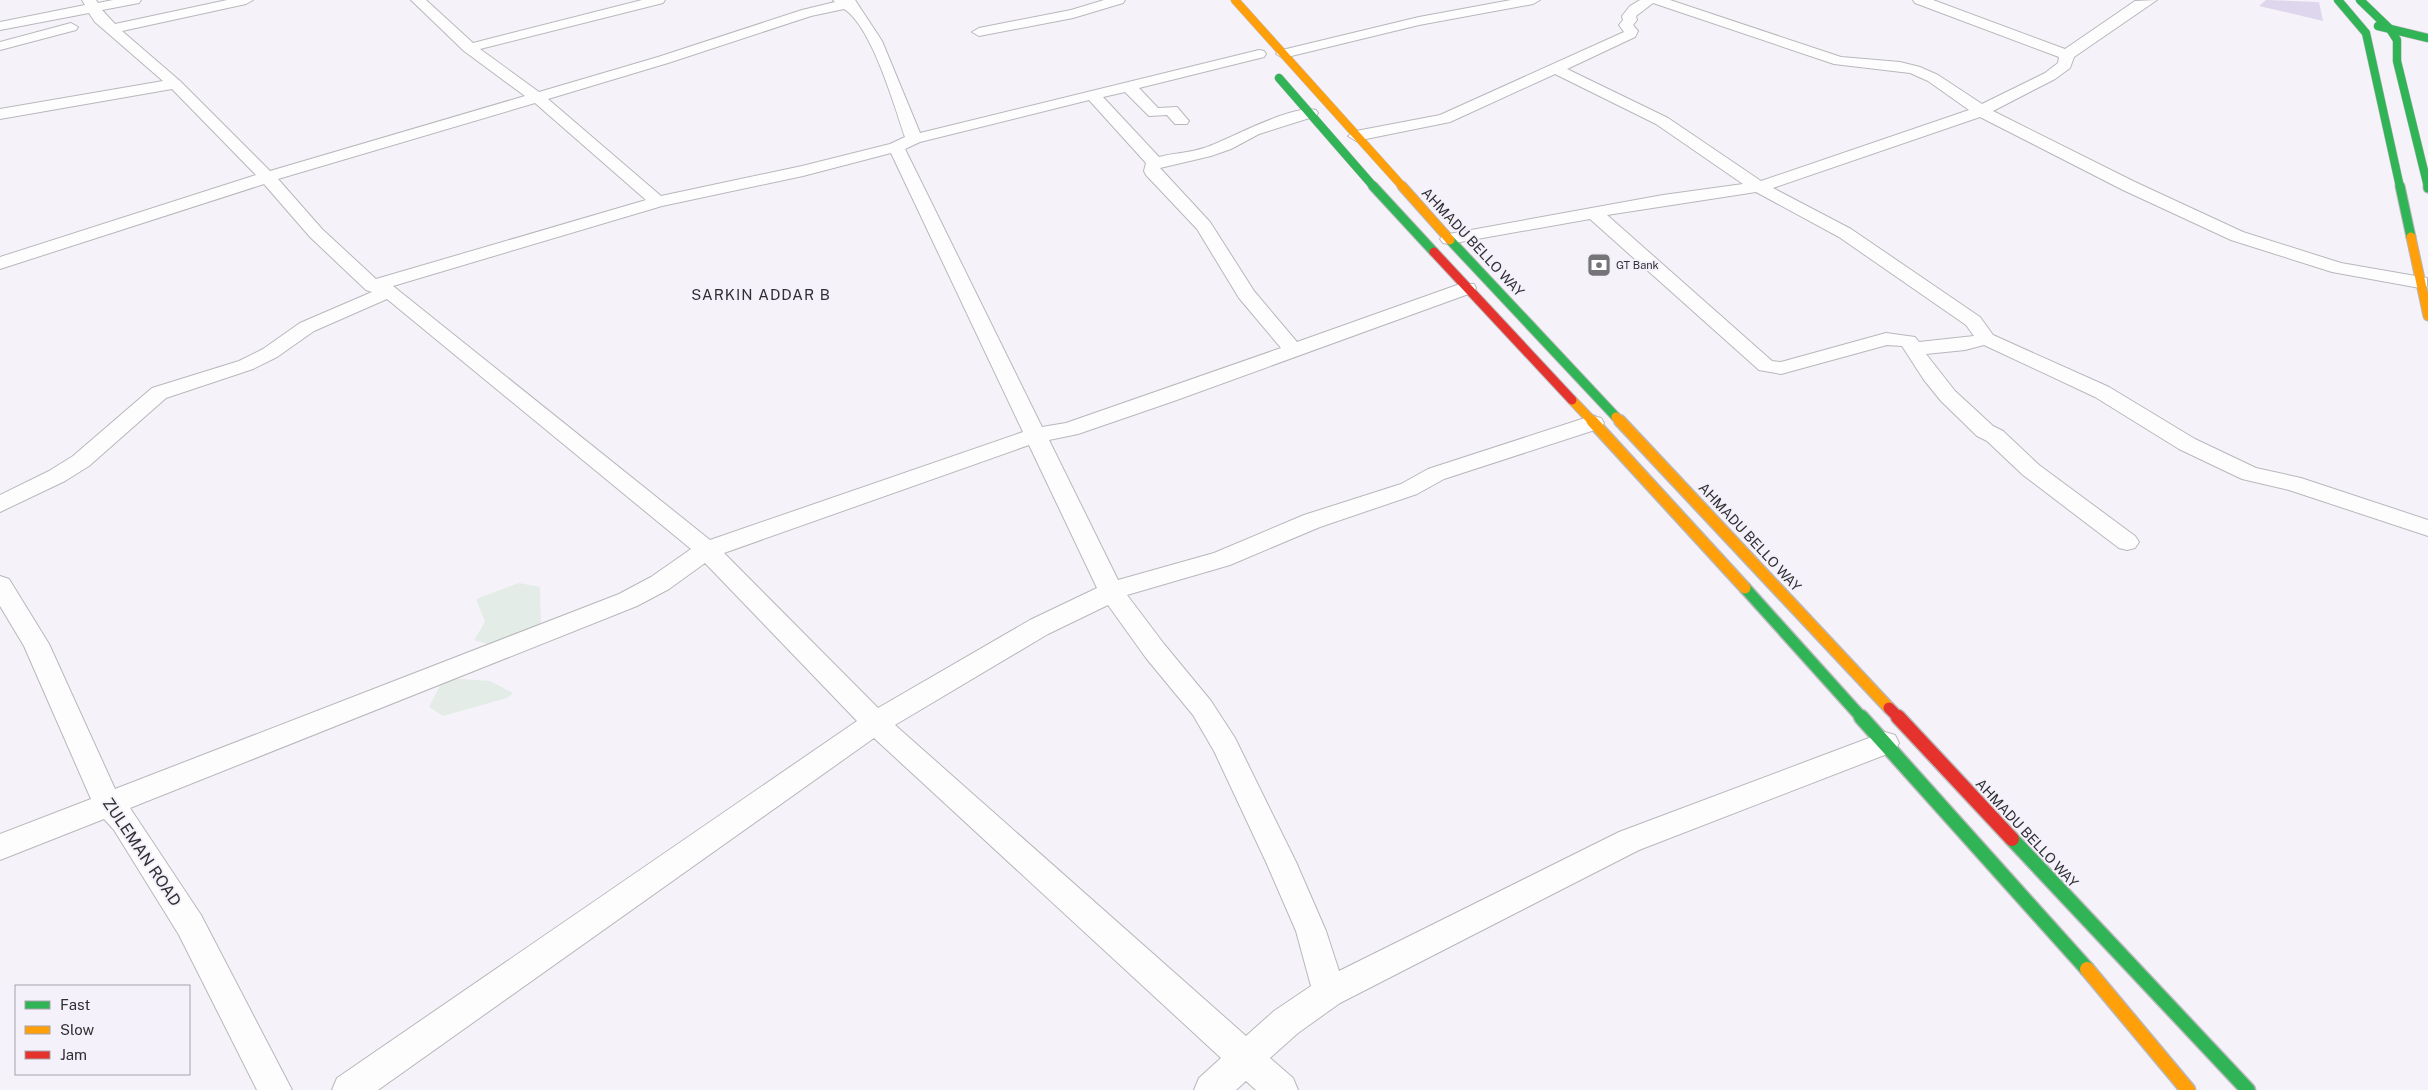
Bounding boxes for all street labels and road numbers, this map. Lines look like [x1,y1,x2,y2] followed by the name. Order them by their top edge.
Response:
[1419,184,1528,300] street label: AHMADU BELLO WAY
[1696,479,1805,595] street label: AHMADU BELLO WAY
[1973,775,2082,891] street label: AHMADU BELLO WAY
[99,794,185,910] street label: ZULEMAN ROAD

